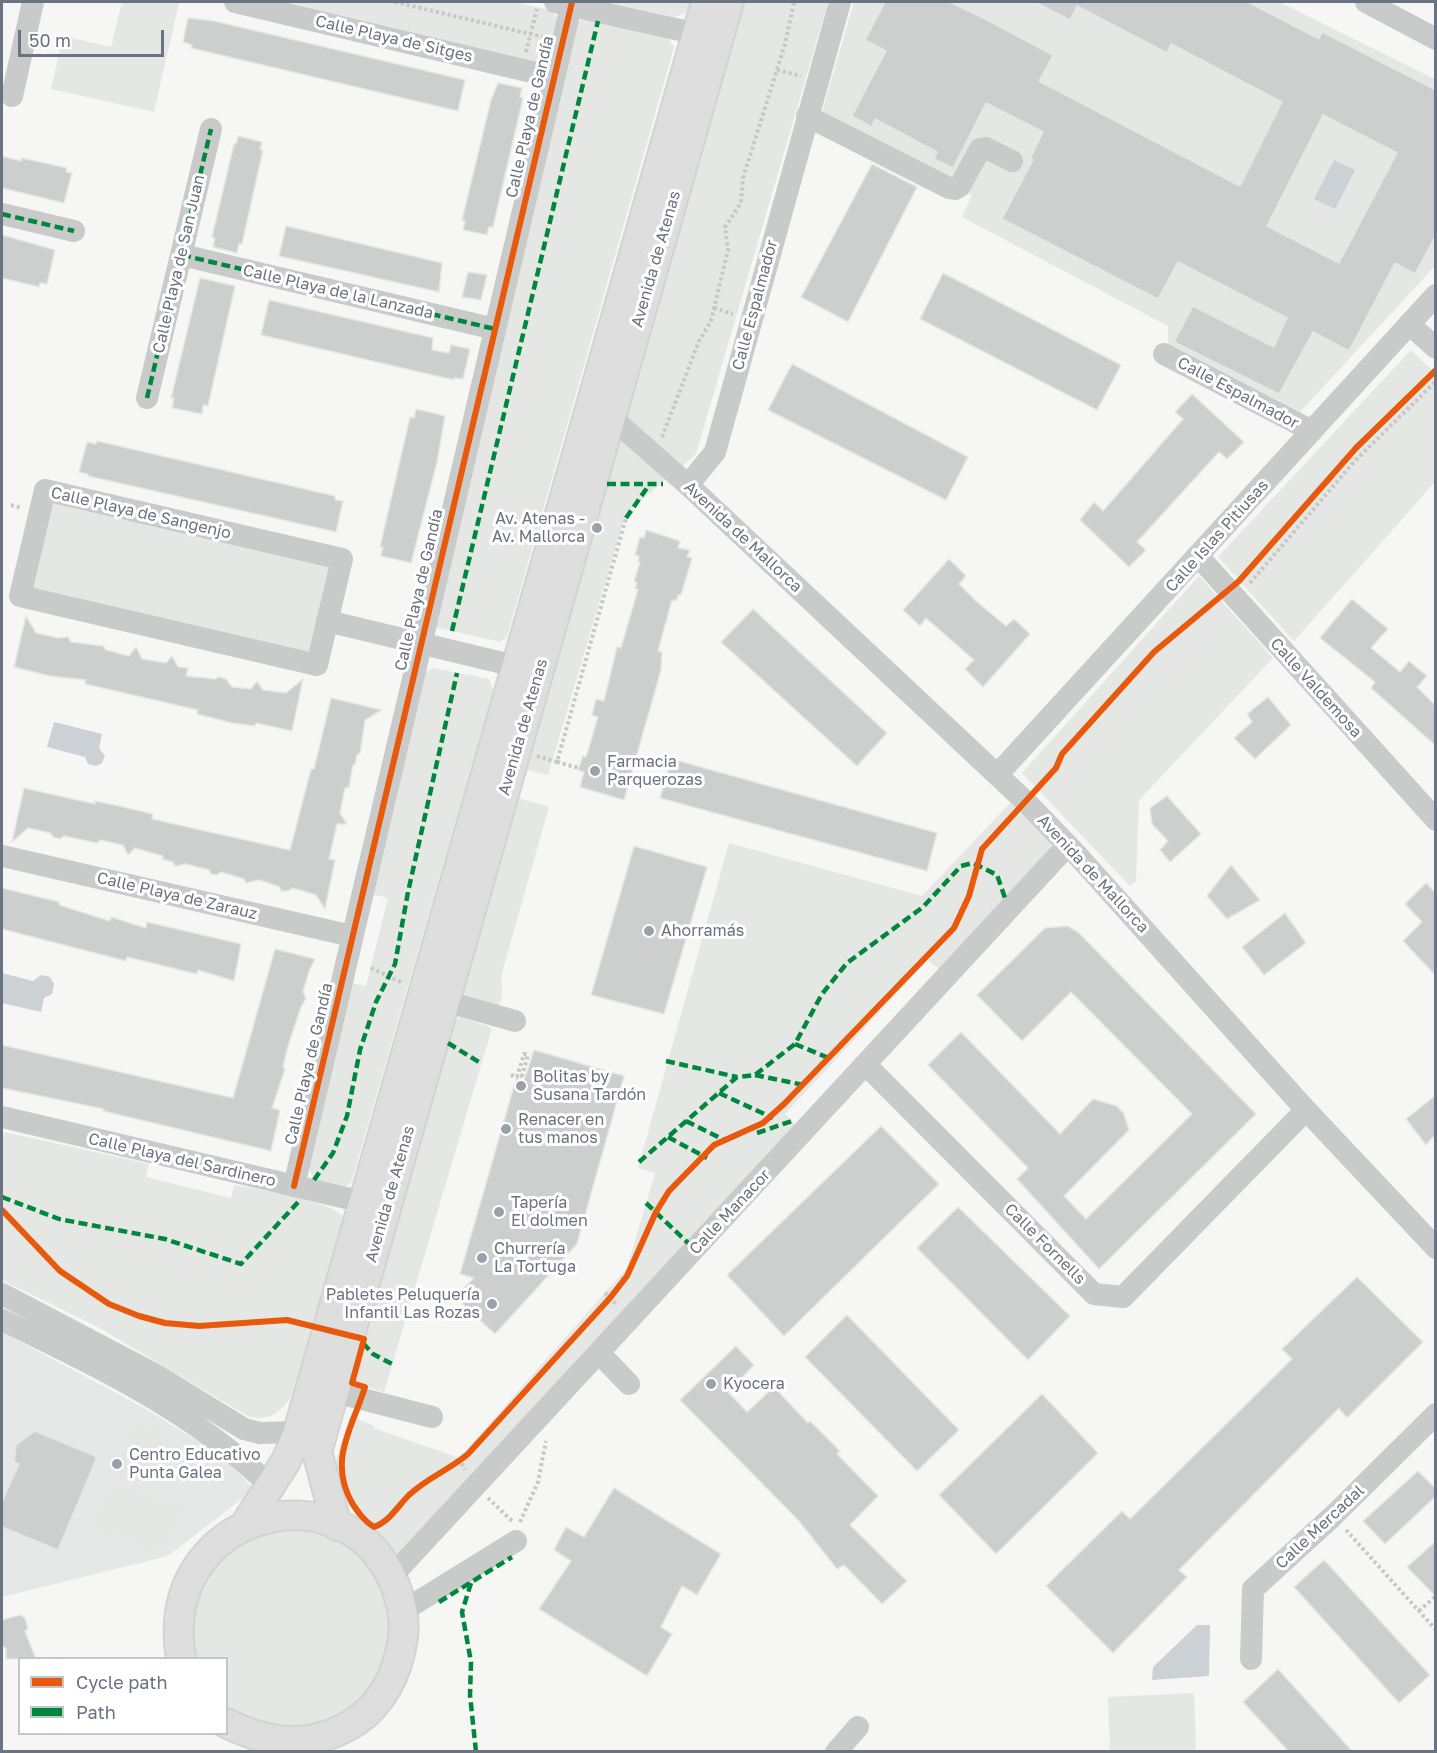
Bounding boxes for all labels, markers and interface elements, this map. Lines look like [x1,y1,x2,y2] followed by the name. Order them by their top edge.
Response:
[314,12,474,66] street label: Calle Playa de Sitges
[21,18,166,56] scale bar
[29,29,71,51] text: 50 m
[502,34,558,200] street label: Calle Playa de Gandía
[149,173,209,355] street label: Calle Playa de San Juan
[627,189,685,329] street label: Avenida de Atenas
[728,238,782,372] street label: Calle Espalmador
[241,261,435,323] street label: Calle Playa de la Lanzada
[1174,353,1302,433] street label: Calle Espalmador
[1162,476,1272,596] street label: Calle Islas Pitiusas
[680,477,806,597] street label: Avenida de Mallorca
[49,483,233,543] street label: Calle Playa de Sangenjo
[391,507,447,673] street label: Calle Playa de Gandía
[492,509,585,547] place label: Av. Atenas - Av. Mallorca
[590,521,604,535] marker: Av. Atenas - Av. Mallorca
[1266,634,1366,742] street label: Calle Valdemosa
[494,657,552,797] street label: Avenida de Atenas
[607,752,703,790] place label: Farmacia Parquerozas
[588,764,602,778] marker: Farmacia Parquerozas
[1033,811,1153,937] street label: Avenida de Mallorca
[95,868,259,924] street label: Calle Playa de Zarauz
[661,921,744,941] place label: Ahorramás
[642,924,656,938] marker: Ahorramás
[281,981,337,1147] street label: Calle Playa de Gandía
[533,1067,646,1105] place label: Bolitas by Susana Tardón
[514,1079,528,1093] marker: Bolitas by Susana Tardón
[518,1110,604,1148] place label: Renacer en tus manos
[499,1122,513,1136] marker: Renacer en tus manos
[361,1124,419,1264] street label: Avenida de Atenas
[86,1129,278,1191] street label: Calle Playa del Sardinero
[686,1165,774,1259] street label: Calle Manacor
[511,1193,588,1231] place label: Tapería El dolmen
[1001,1200,1089,1288] street label: Calle Fornells
[492,1205,506,1219] marker: Tapería El dolmen
[494,1239,576,1277] place label: Churrería La Tortuga
[475,1251,489,1265] marker: Churrería La Tortuga
[326,1285,480,1323] place label: Pabletes Peluquería Infantil Las Rozas
[485,1297,499,1311] marker: Pabletes Peluquería Infantil Las Rozas
[723,1374,785,1394] place label: Kyocera
[704,1377,718,1391] marker: Kyocera
[129,1445,261,1483] place label: Centro Educativo Punta Galea
[110,1457,124,1471] marker: Centro Educativo Punta Galea
[1272,1481,1368,1573] street label: Calle Mercadal
[18,1657,228,1735] legend
[76,1671,168,1693] text: Cycle path
[76,1701,116,1723] text: Path

